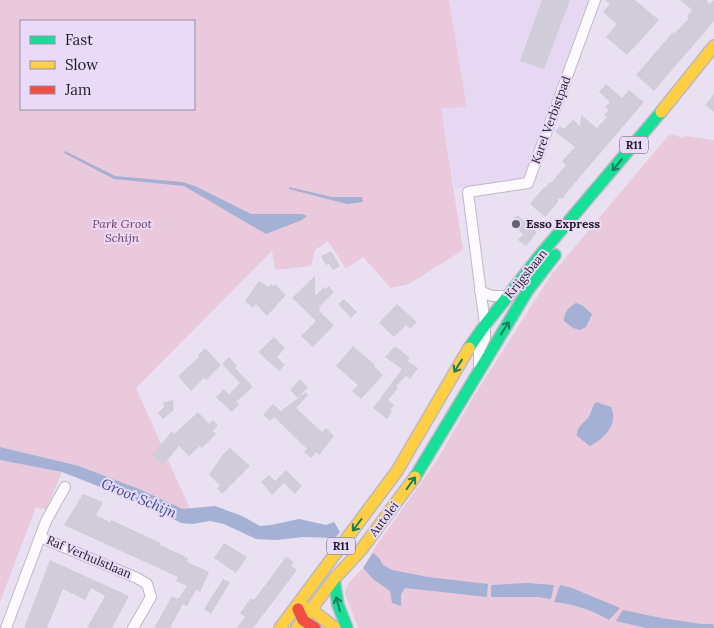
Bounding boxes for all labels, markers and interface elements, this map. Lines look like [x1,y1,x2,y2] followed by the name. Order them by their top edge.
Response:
[20,20,195,110] legend
[65,30,93,49] text: Fast
[65,55,98,74] text: Slow
[528,74,573,166] street label: Karel Verbistpad
[64,80,92,99] text: Jam
[620,136,648,154] road number: R11
[612,158,623,171] one-way arrow
[92,216,152,245] park label: Park Groot Schijn
[526,216,600,231] place label: Esso Express
[510,218,522,230] marker: Esso Express
[501,246,550,301] street label: Krijgsbaan
[500,321,510,335] one-way arrow
[452,358,462,372] one-way arrow
[99,474,180,522] water label: Groot Schijn
[406,476,416,490] one-way arrow
[365,498,401,540] street label: Autolei
[351,518,362,531] one-way arrow
[45,532,134,581] street label: Raf Verhulstlaan
[327,538,355,554] road number: R11
[333,597,342,613] one-way arrow

